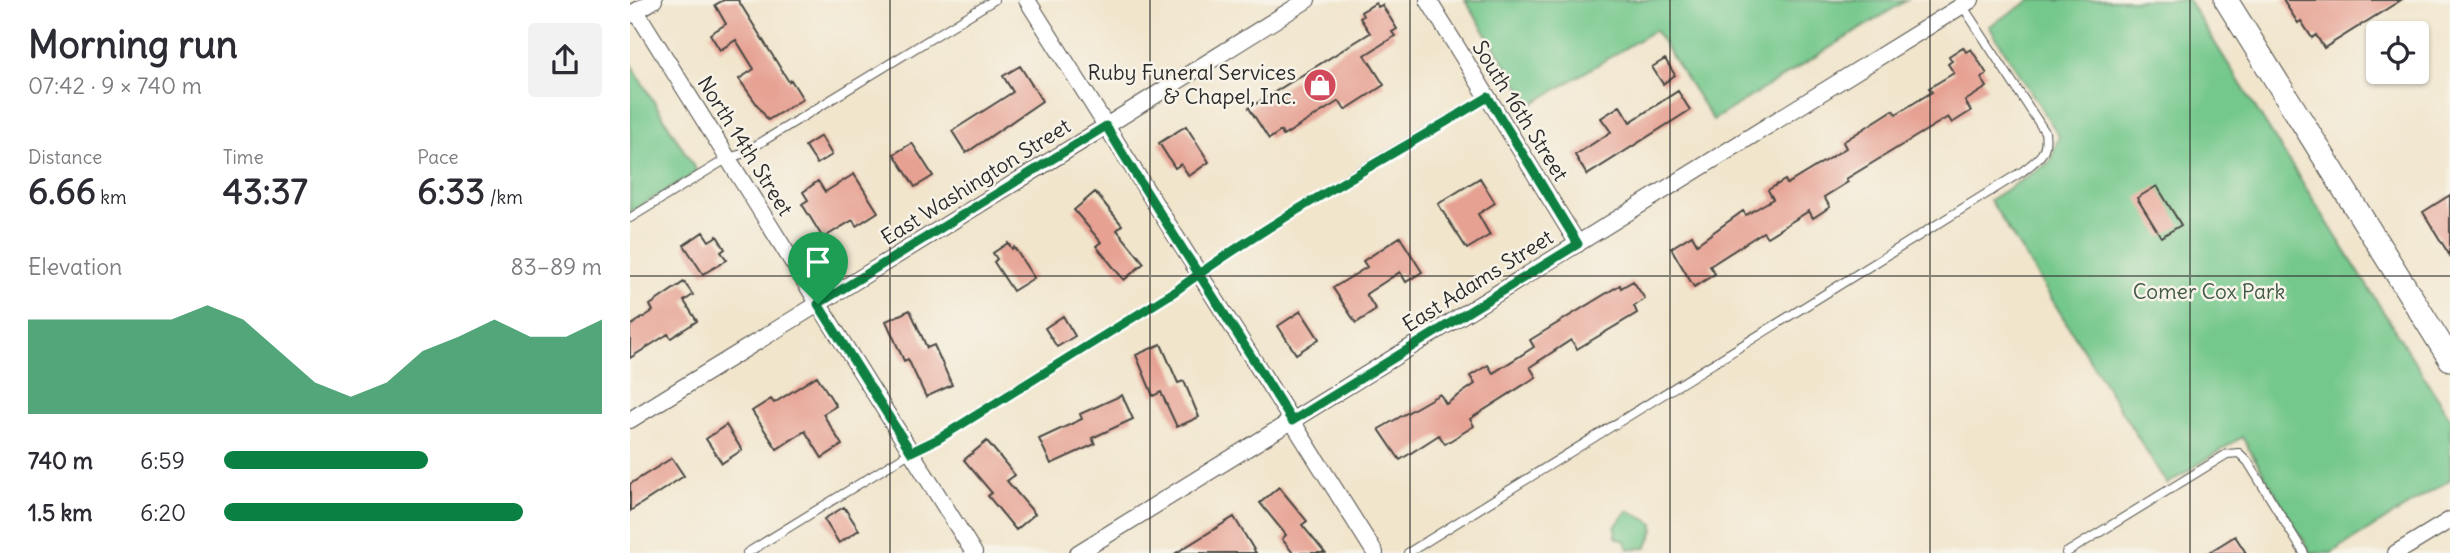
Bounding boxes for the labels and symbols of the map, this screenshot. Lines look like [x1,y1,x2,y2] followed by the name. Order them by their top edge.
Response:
[1466,35,1574,186] street label: South 16th Street
[1087,59,1296,110] place label: Ruby Funeral Services & Chapel, Inc.
[1301,66,1339,104] shop icon: Ruby Funeral Services & Chapel, Inc.
[692,71,799,221] street label: North 14th Street
[876,112,1075,251] street label: East Washington Street
[1397,223,1558,338] street label: East Adams Street
[788,232,848,304] pin
[2133,278,2285,305] park label: Comer Cox Park

